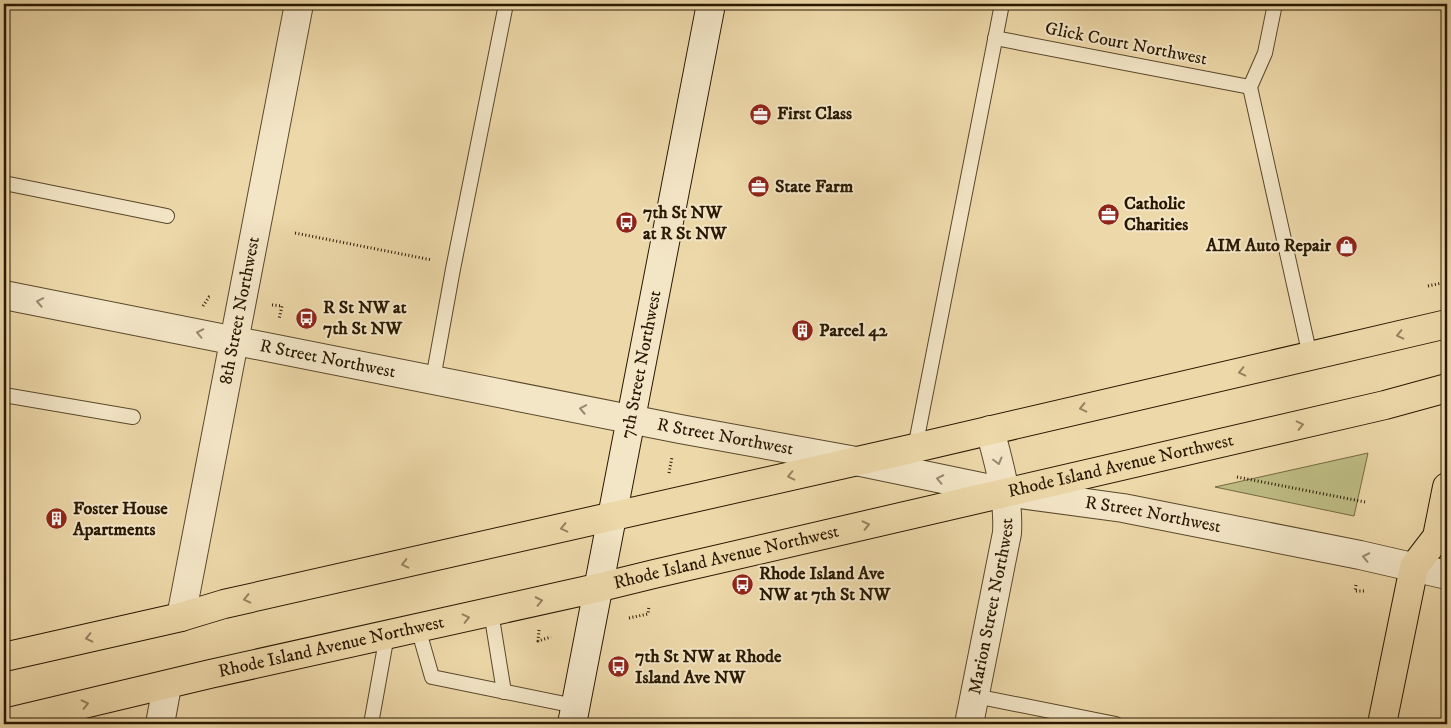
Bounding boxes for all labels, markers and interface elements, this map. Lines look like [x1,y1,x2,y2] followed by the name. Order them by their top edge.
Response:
[1043,18,1209,71] street label: Glick Court Northwest
[749,102,773,126] office icon: First Class
[777,103,852,125] place label: First Class
[747,175,771,199] office icon: State Farm
[775,176,854,198] place label: State Farm
[1124,193,1188,236] place label: Catholic Charities
[643,202,727,245] place label: 7th St NW at R St NW
[1096,202,1120,226] office icon: Catholic Charities
[615,211,639,235] bus stop icon: 7th St NW at R St NW
[1335,234,1359,258] shop icon: AIM Auto Repair
[215,235,265,386] street label: 8th Street Northwest
[1205,235,1331,257] place label: AIM Auto Repair
[616,288,667,441] street label: 7th Street Northwest
[36,297,45,308] one-way arrow
[323,297,407,340] place label: R St NW at 7th St NW
[295,306,319,330] bus stop icon: R St NW at 7th St NW
[791,319,815,343] building icon: Parcel 42
[819,320,889,342] place label: Parcel 42
[196,328,204,338] one-way arrow
[1395,329,1404,340] one-way arrow
[258,335,398,383] street label: R Street Northwest
[1237,366,1246,377] one-way arrow
[1079,402,1088,413] one-way arrow
[578,404,587,414] one-way arrow
[655,414,795,460] street label: R Street Northwest
[1295,420,1304,431] one-way arrow
[1006,429,1236,503] street label: Rhode Island Avenue Northwest
[993,456,1003,464] one-way arrow
[787,470,796,481] one-way arrow
[936,474,945,484] one-way arrow
[1084,492,1223,538] street label: R Street Northwest
[72,498,168,541] place label: Foster House Apartments
[45,507,69,531] building icon: Foster House Apartments
[964,518,1018,697] street label: Marion Street Northwest
[862,520,871,530] one-way arrow
[611,521,841,595] street label: Rhode Island Avenue Northwest
[559,522,568,533] one-way arrow
[1362,552,1371,563] one-way arrow
[401,558,410,569] one-way arrow
[759,563,891,606] place label: Rhode Island Ave NW at 7th St NW
[731,572,755,596] bus stop icon: Rhode Island Ave NW at 7th St NW
[242,594,251,604] one-way arrow
[534,597,543,607] one-way arrow
[216,611,446,683] street label: Rhode Island Avenue Northwest
[461,613,470,623] one-way arrow
[84,632,93,643] one-way arrow
[635,646,782,689] place label: 7th St NW at Rhode Island Ave NW
[607,655,631,679] bus stop icon: 7th St NW at Rhode Island Ave NW
[81,699,90,710] one-way arrow

